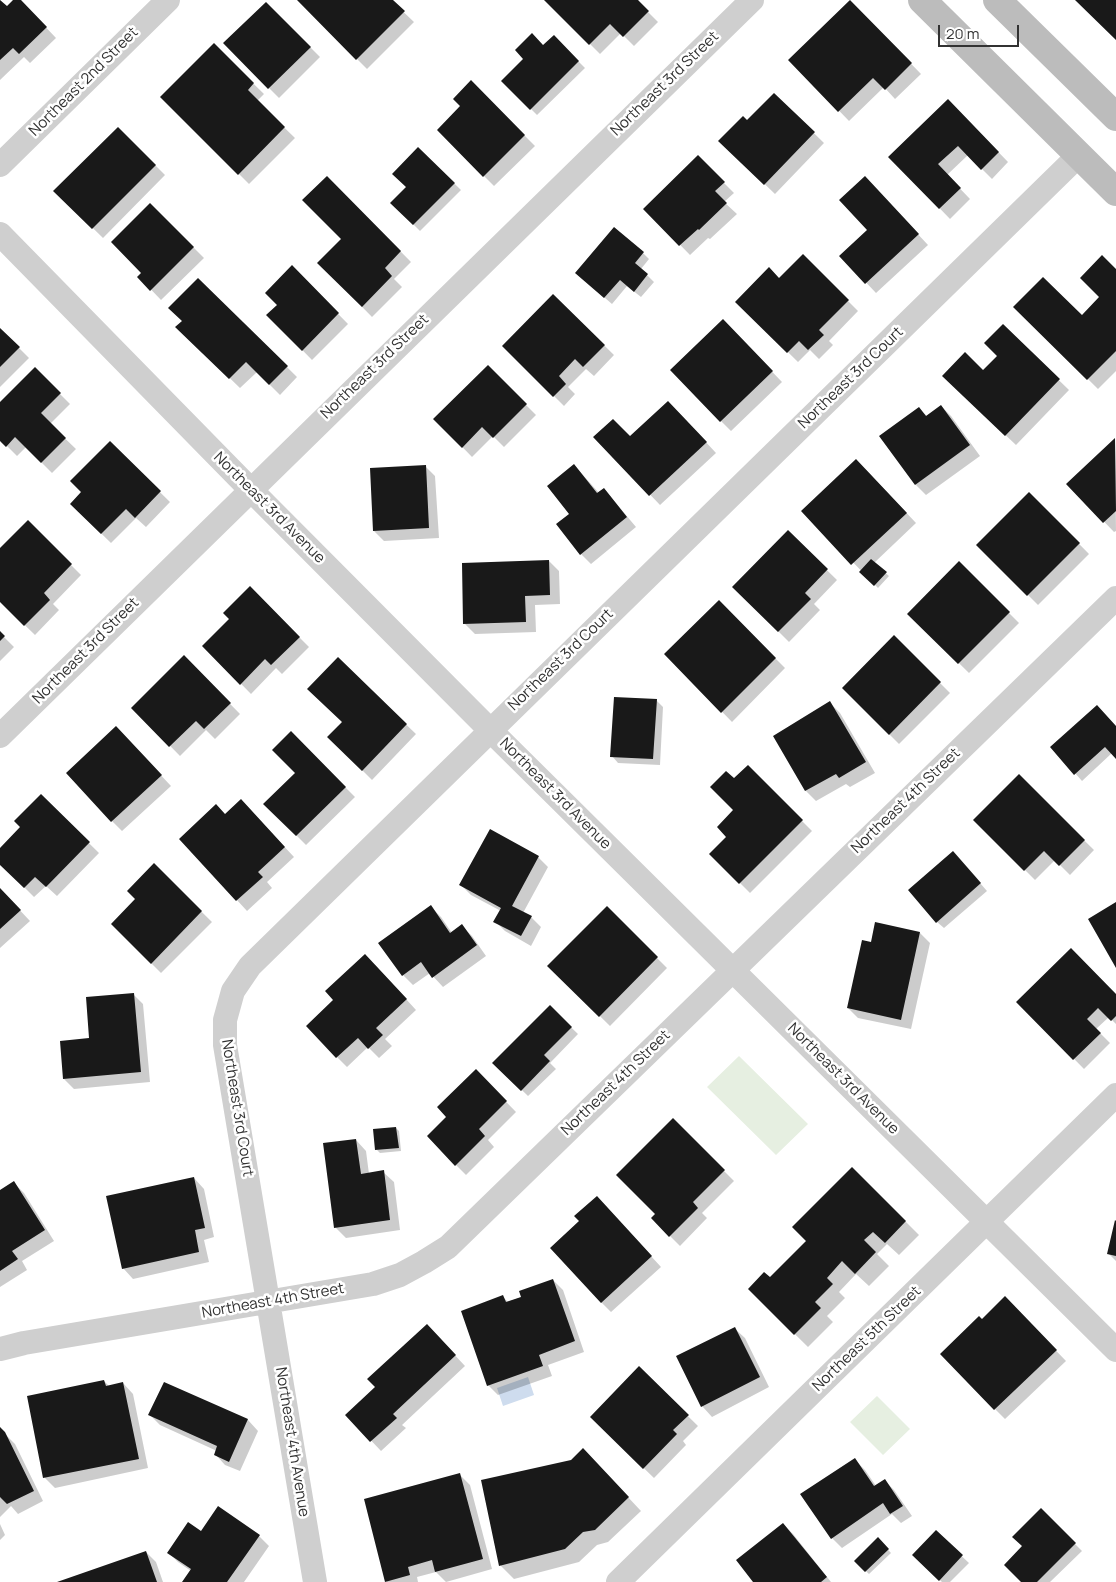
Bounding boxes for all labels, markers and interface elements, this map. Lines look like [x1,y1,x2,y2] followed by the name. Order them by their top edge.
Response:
[941,15,1022,47] scale bar
[946,23,979,44] text: 20 m
[26,24,142,140] street label: Northeast 2nd Street
[607,28,723,140] street label: Northeast 3rd Street
[317,311,433,423] street label: Northeast 3rd Street
[795,323,907,433] street label: Northeast 3rd Court
[210,449,328,567] street label: Northeast 3rd Avenue
[29,594,143,708] street label: Northeast 3rd Street
[505,605,617,715] street label: Northeast 3rd Court
[496,735,614,853] street label: Northeast 3rd Avenue
[848,744,964,858] street label: Northeast 4th Street
[784,1020,902,1138] street label: Northeast 3rd Avenue
[558,1026,674,1140] street label: Northeast 4th Street
[217,1038,257,1178] street label: Northeast 3rd Court
[200,1280,346,1322] street label: Northeast 4th Street
[809,1283,925,1395] street label: Northeast 5th Street
[271,1366,313,1518] street label: Northeast 4th Avenue

